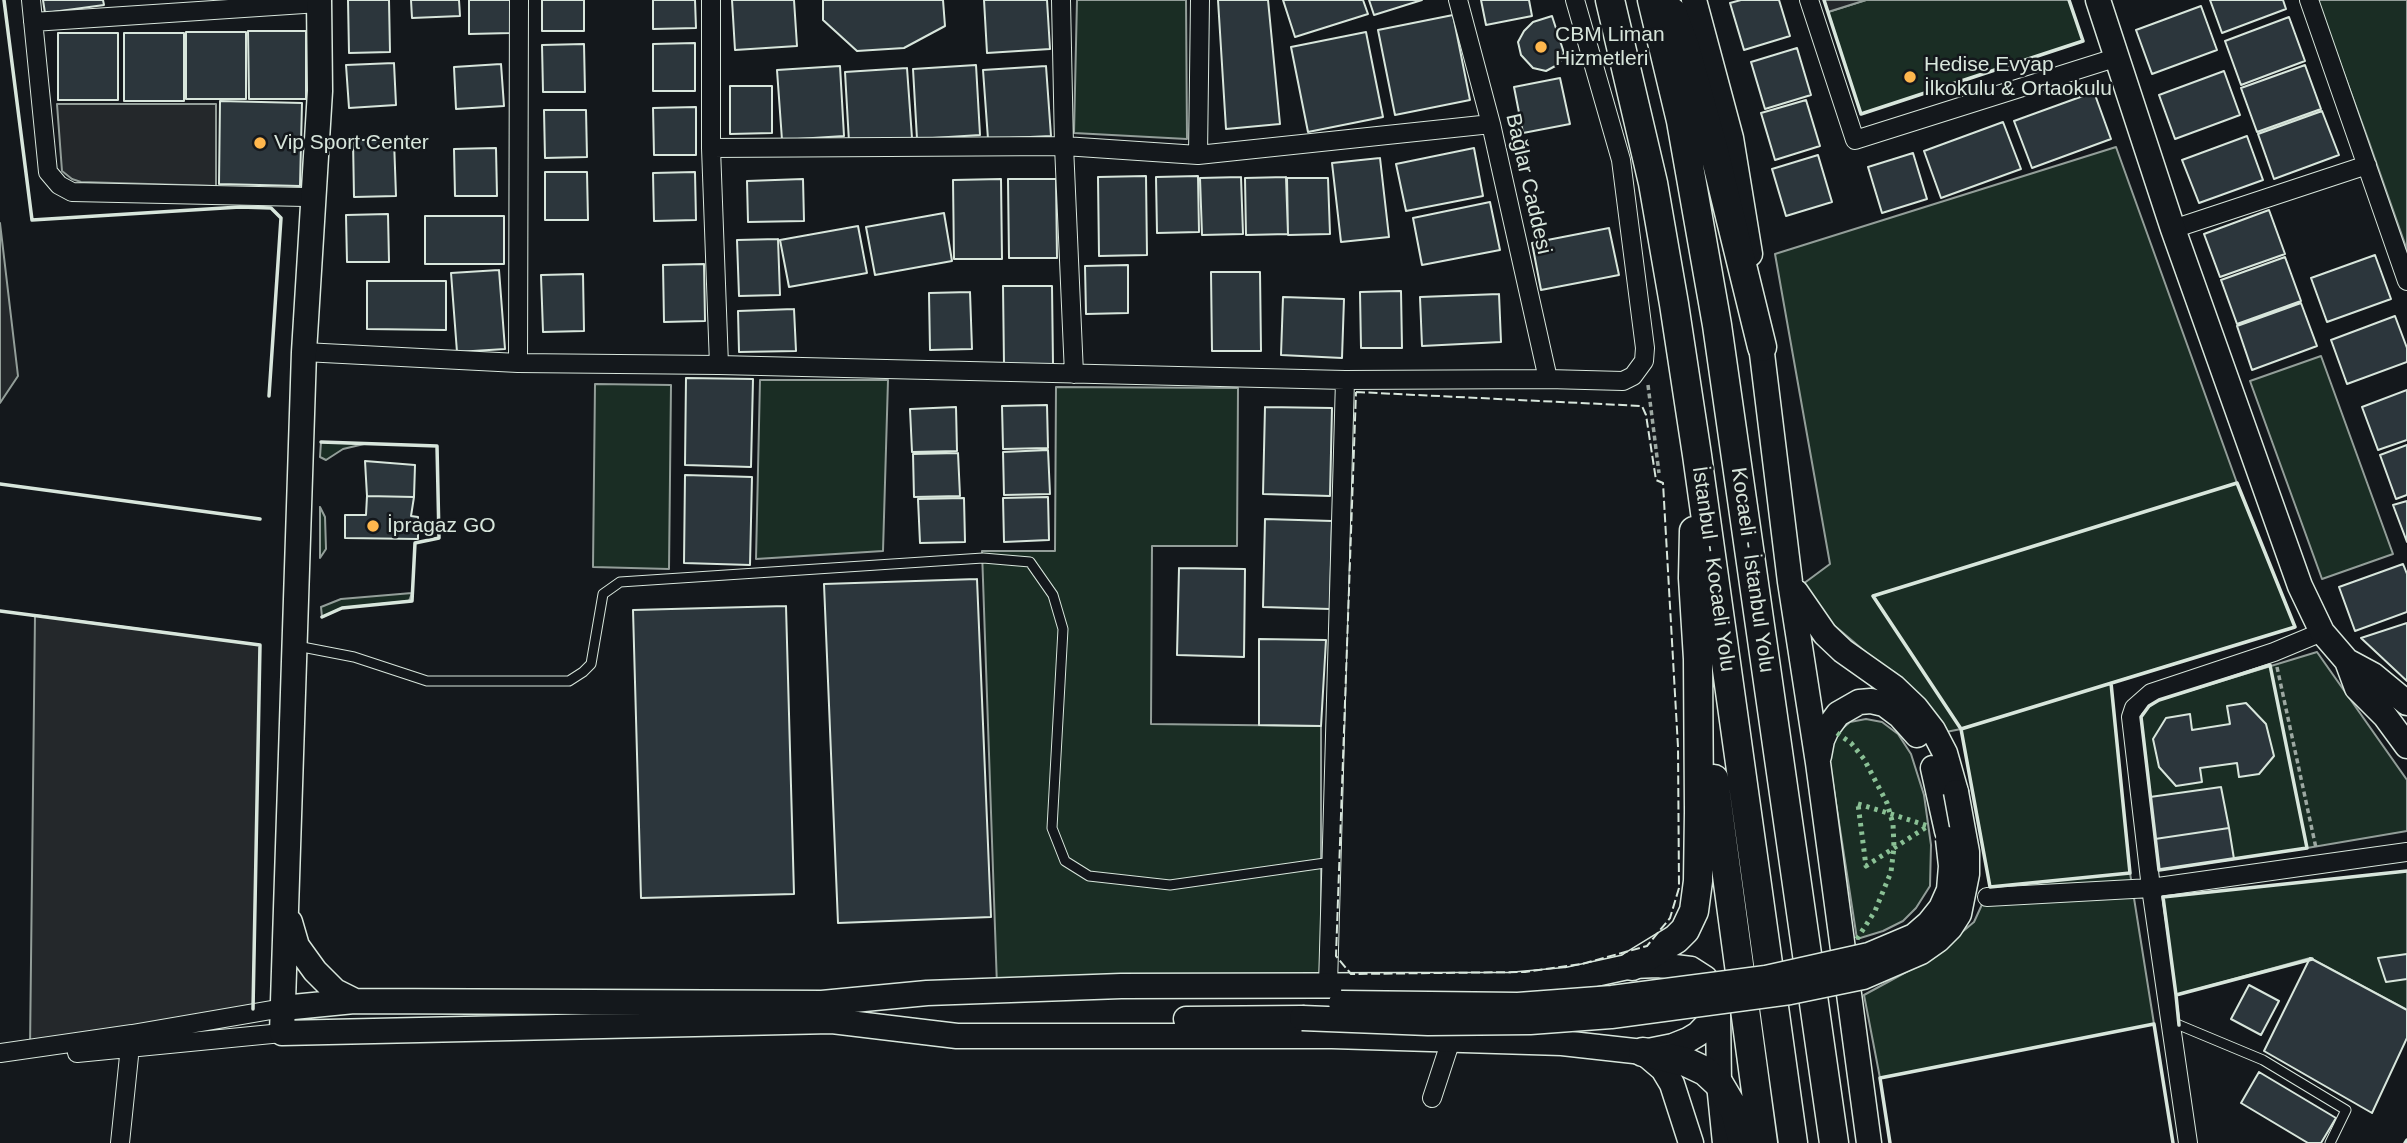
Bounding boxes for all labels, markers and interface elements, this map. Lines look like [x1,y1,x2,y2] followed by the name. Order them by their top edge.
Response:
[1555,22,1665,72] place label: CBM Liman Hizmetleri
[1533,39,1549,55] marker: CBM Liman Hizmetleri
[1924,52,2112,102] place label: Hedise Evyap İlkokulu & Ortaokulu
[1902,69,1918,85] marker: Hedise Evyap İlkokulu & Ortaokulu
[1500,111,1556,257] street label: Bağlar Caddesi
[274,130,429,156] place label: Vip Sport Center
[252,135,268,151] marker: Vip Sport Center
[1686,465,1740,673] street label: İstanbul - Kocaeli Yolu
[1725,466,1779,674] street label: Kocaeli - İstanbul Yolu
[387,513,496,539] place label: İpragaz GO
[365,518,381,534] marker: İpragaz GO

